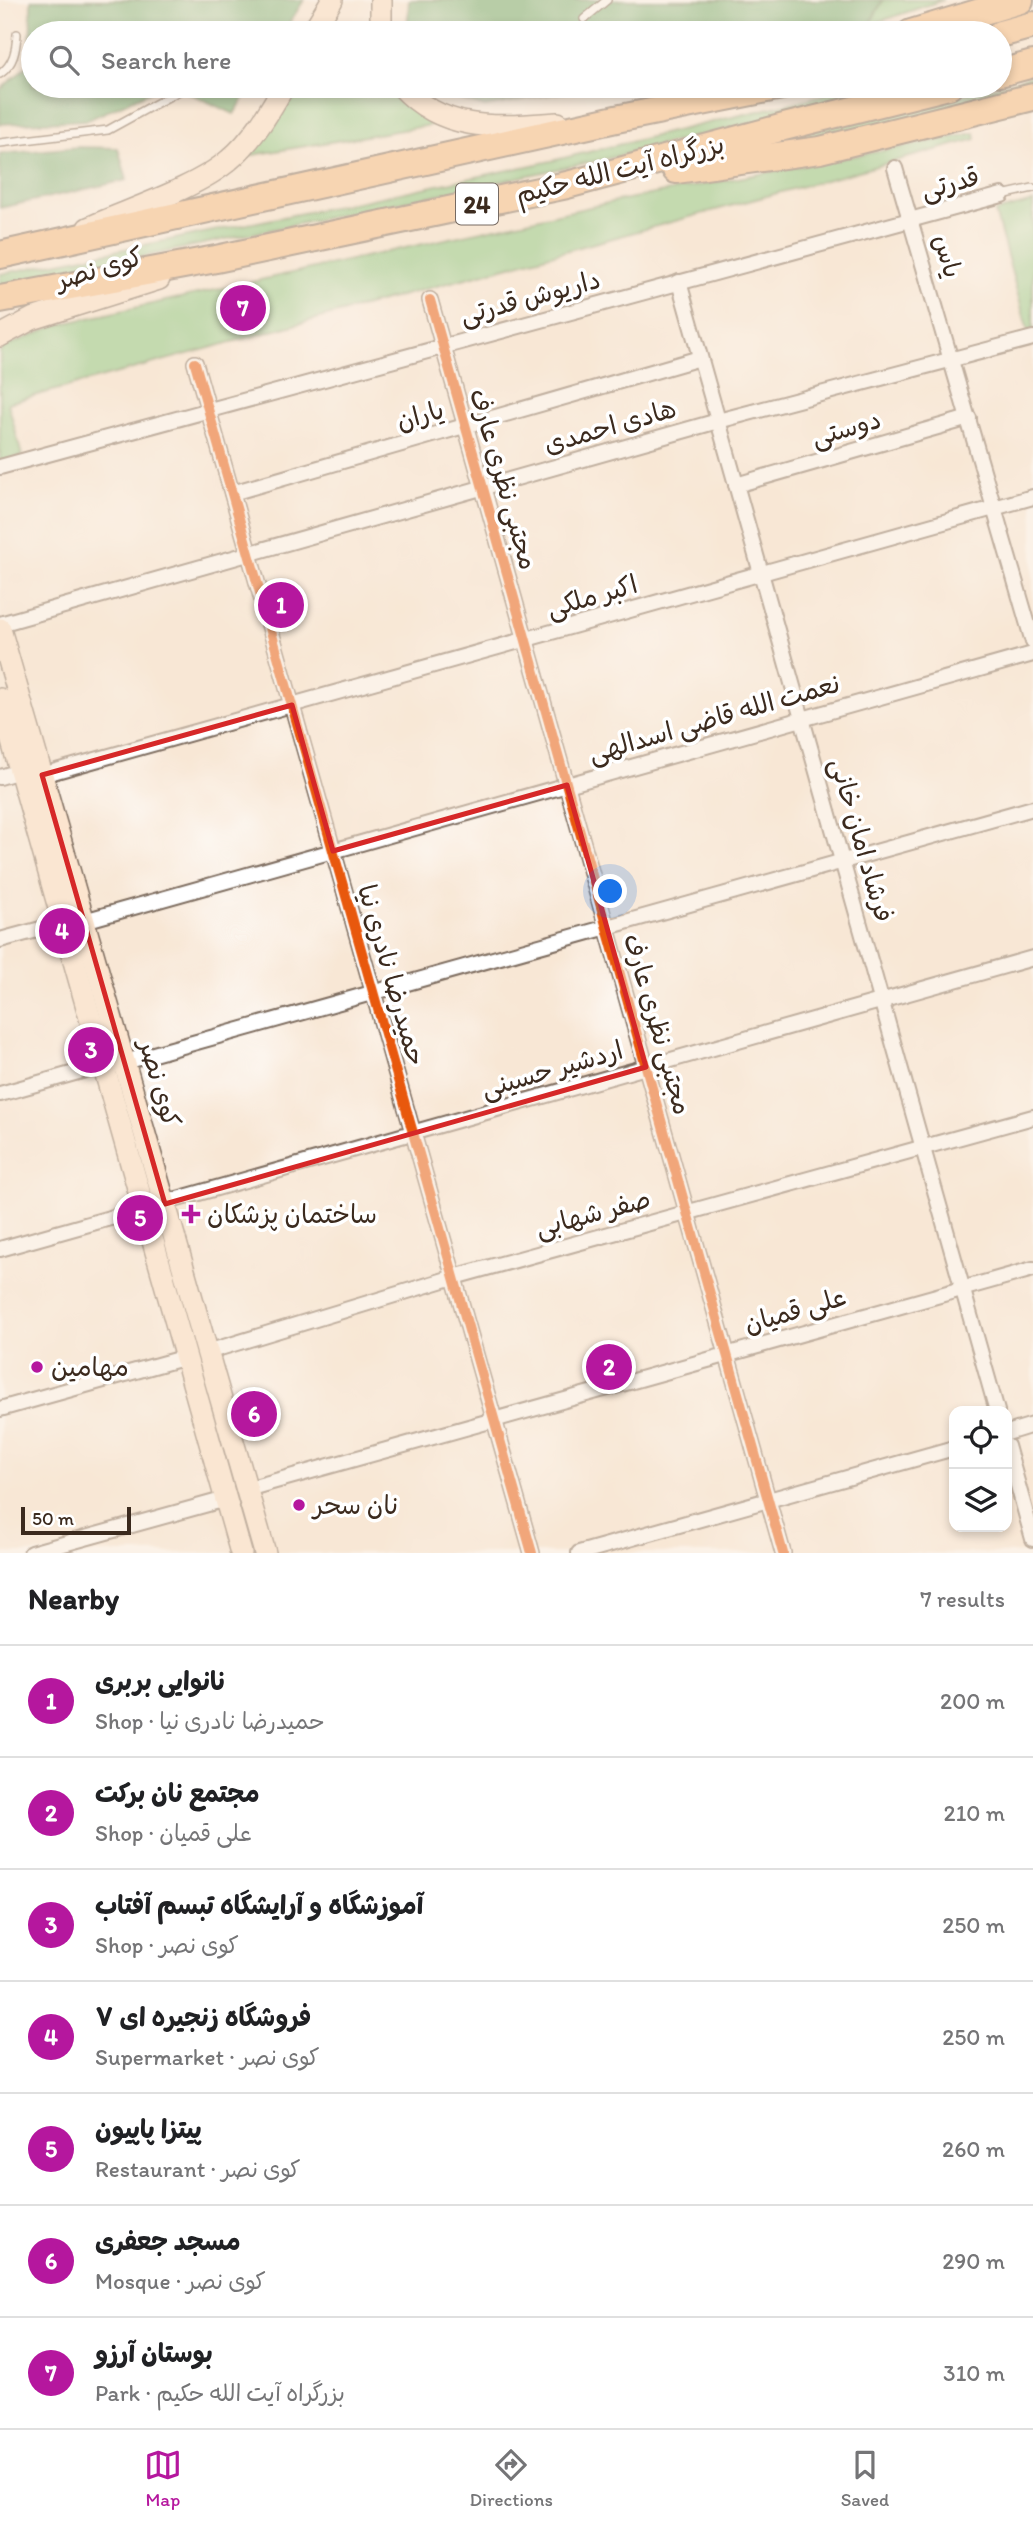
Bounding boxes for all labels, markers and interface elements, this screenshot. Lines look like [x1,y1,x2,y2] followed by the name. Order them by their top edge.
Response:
[21,21,1012,98] search box
[45,41,83,79] icon: search
[101,44,231,76] text: Search here
[513,128,728,214] street label: بزرگراه آیت الله حکیم
[917,160,983,207] street label: قدرتی
[456,184,498,224] road number: 24
[927,230,969,282] street label: یاس
[49,240,147,297] street label: کوی نصر
[456,263,604,332] street label: داریوش قدرتی
[220,282,266,334] pin: 7
[462,385,545,573] street label: مجتبی نظری عارف
[540,392,680,460] street label: هادی احمدی
[393,393,447,437] street label: یاران
[807,403,885,454] street label: دوستی
[543,568,641,625] street label: اکبر ملکی
[258,579,304,631] pin: 1
[585,667,844,770] street label: نعمت الله قاضی اسدالهی
[822,754,901,926] street label: فرشاد امان خانی
[593,874,627,908] your location
[351,881,433,1069] street label: حمیدرضا نادری نیا
[39,905,85,957] pin: 4
[616,930,699,1118] street label: مجتبی نظری عارف
[68,1024,114,1076] pin: 3
[132,1033,188,1131] street label: کوی نصر
[477,1034,627,1105] street label: اردشیر حسینی
[532,1182,654,1245] street label: صفر شهابی
[117,1192,163,1244] pin: 5
[207,1198,377,1231] place label: ساختمان پزشکان
[181,1204,201,1224] marker: ساختمان پزشکان
[740,1280,850,1341] street label: علی قمیان
[586,1341,632,1393] pin: 2
[51,1351,129,1383] place label: مهامین
[29,1359,45,1375] marker: مهامین
[231,1388,277,1440] pin: 6
[949,1406,1012,1532] map controls
[949,1406,1012,1469] button: locate
[949,1469,1012,1532] button: layers
[311,1489,398,1521] place label: نان سحر
[291,1497,307,1513] marker: نان سحر
[21,1504,131,1536] scale bar
[32,1507,74,1530] text: 50 m
[28,1580,119,1617] text: Nearby
[920,1585,1005,1613] text: 7 results
[95,1665,227,1697] text: نانوایی بربری
[46,1687,56,1715] text: 1
[940,1687,1005,1715] text: 200 m
[95,1707,325,1735] text: Shop · حمیدرضا نادری نیا
[95,1777,260,1809] text: مجتمع نان برکت
[45,1799,57,1827] text: 2
[944,1799,1005,1827] text: 210 m
[95,1819,252,1847] text: Shop · علی قمیان
[95,1889,423,1921] text: آموزشگاه و آرایشگاه تبسم آفتاب
[45,1911,57,1939] text: 3
[942,1911,1005,1939] text: 250 m
[95,1931,239,1959] text: Shop · کوی نصر
[95,2001,311,2033] text: فروشگاه زنجیره ای ۷
[44,2023,58,2051] text: 4
[942,2023,1005,2051] text: 250 m
[95,2043,320,2071] text: Supermarket · کوی نصر
[95,2113,202,2145] text: پیتزا پاپیون
[45,2135,57,2163] text: 5
[942,2135,1005,2163] text: 260 m
[95,2155,301,2183] text: Restaurant · کوی نصر
[95,2225,241,2257] text: مسجد جعفری
[45,2247,57,2275] text: 6
[942,2247,1005,2275] text: 290 m
[95,2267,266,2295] text: Mosque · کوی نصر
[95,2337,213,2369] text: بوستان آرزو
[45,2359,57,2387] text: 7
[943,2359,1005,2387] text: 310 m
[95,2379,345,2407] text: Park · بزرگراه آیت الله حکیم
[144,2446,182,2511] tab: Map
[469,2446,553,2511] tab: Directions
[841,2446,889,2511] tab: Saved

